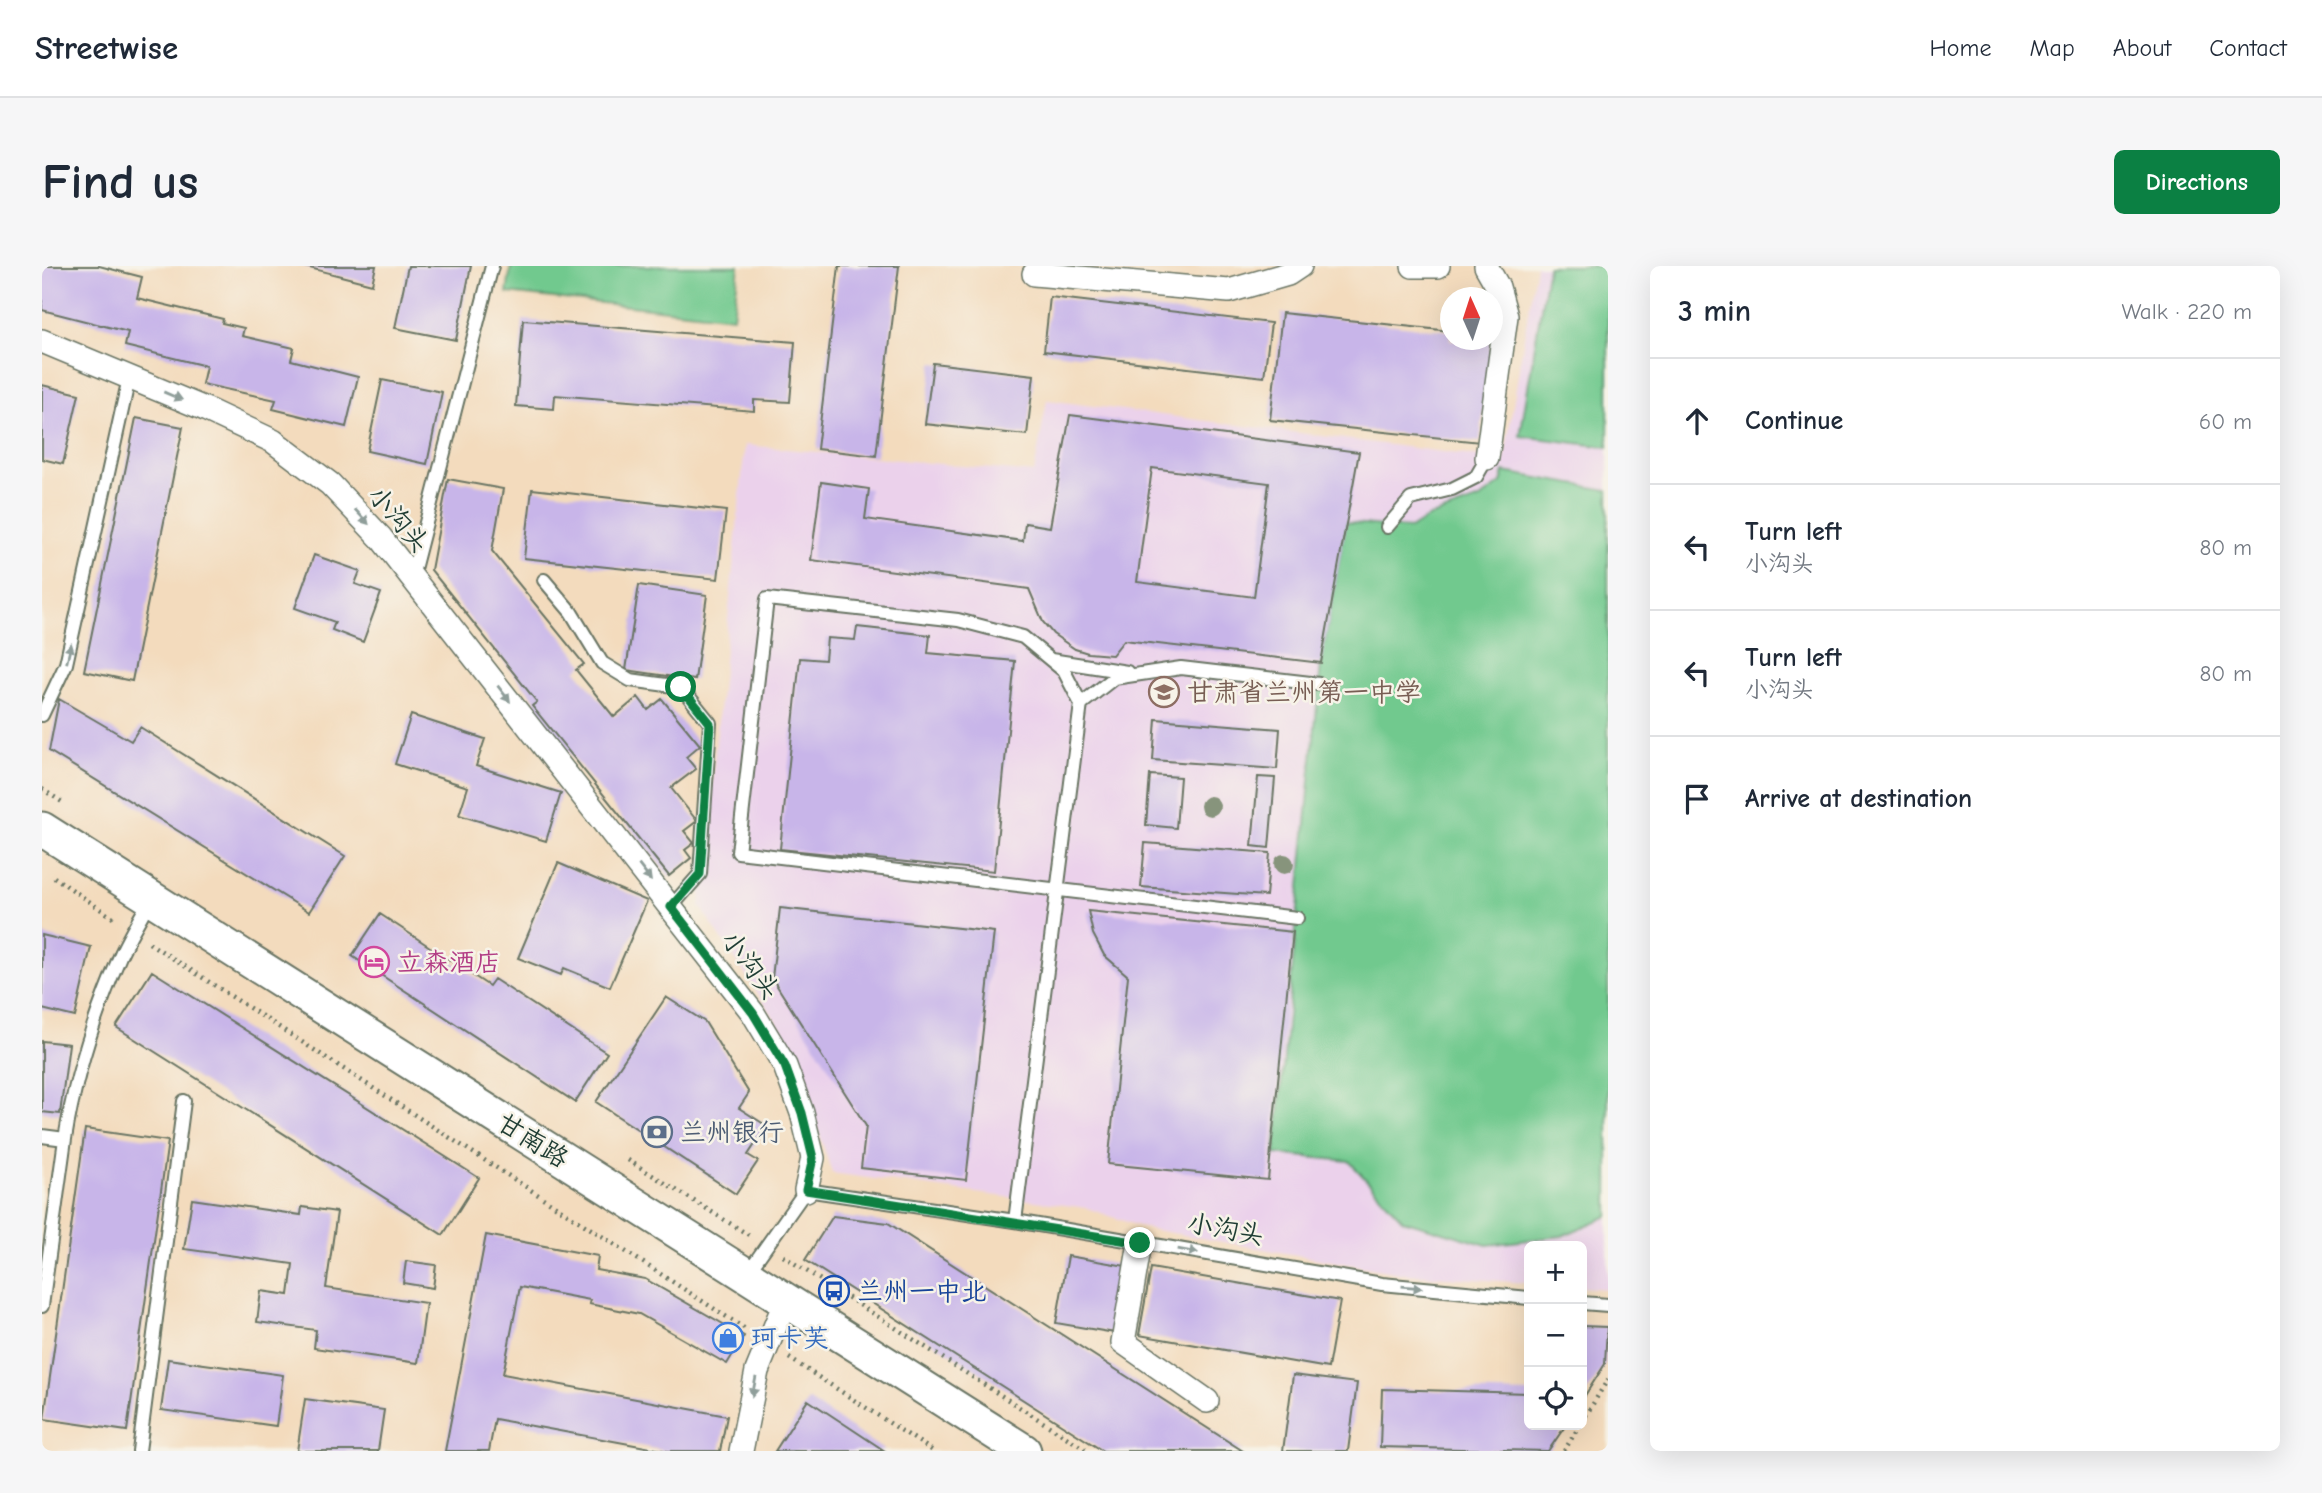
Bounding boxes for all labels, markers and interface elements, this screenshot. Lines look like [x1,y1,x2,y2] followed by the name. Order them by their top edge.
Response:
[35,29,178,67] text: Streetwise
[1930,34,1991,62] text: Home
[2029,34,2075,62] text: Map
[2113,34,2171,62] text: About
[2209,34,2287,62] text: Contact
[2114,150,2280,214] button: Directions
[42,154,198,210] text: Find us
[1440,287,1503,350] north arrow
[1678,294,1751,329] text: 3 min
[2121,298,2252,325] text: Walk · 220 m
[163,390,184,401] one-way arrow
[1678,402,1716,440] icon: ahead
[1745,406,1843,436] text: Continue
[2199,408,2252,435] text: 60 m
[361,480,435,559] street label: 小沟头
[353,508,369,525] one-way arrow
[1745,517,1842,547] text: Turn left
[1678,528,1716,566] icon: left
[2199,534,2252,561] text: 80 m
[1745,550,1814,577] text: 小沟头
[63,642,74,664] one-way arrow
[1745,643,1842,673] text: Turn left
[1678,654,1716,692] icon: left
[2199,660,2252,687] text: 80 m
[665,671,696,702] route start
[1147,675,1181,709] school or university icon: 甘肃省兰州第一中学
[1745,676,1814,703] text: 小沟头
[1187,678,1421,708] place label: 甘肃省兰州第一中学
[497,685,512,703] one-way arrow
[1678,780,1716,818] icon: arrive
[1745,784,1972,814] text: Arrive at destination
[637,864,652,882] one-way arrow
[715,925,786,1006] street label: 小沟头
[357,945,391,979] hotel icon: 立森酒店
[397,948,501,978] place label: 立森酒店
[491,1107,573,1174] street label: 甘南路
[640,1115,674,1149] bank icon: 兰州银行
[680,1118,784,1148] place label: 兰州银行
[1185,1208,1267,1252] street label: 小沟头
[1124,1227,1155,1258] route end
[1524,1241,1587,1430] map controls
[1524,1241,1587,1304] button: +
[1177,1246,1199,1257] one-way arrow
[817,1274,851,1308] bus stop icon: 兰州一中北
[857,1277,987,1307] place label: 兰州一中北
[1402,1282,1424,1293] one-way arrow
[1524,1304,1587,1367] button: −
[711,1321,745,1355] shop icon: 珂卡芙
[751,1324,829,1354] place label: 珂卡芙
[1524,1367,1587,1430] button: locate
[748,1376,759,1398] one-way arrow

